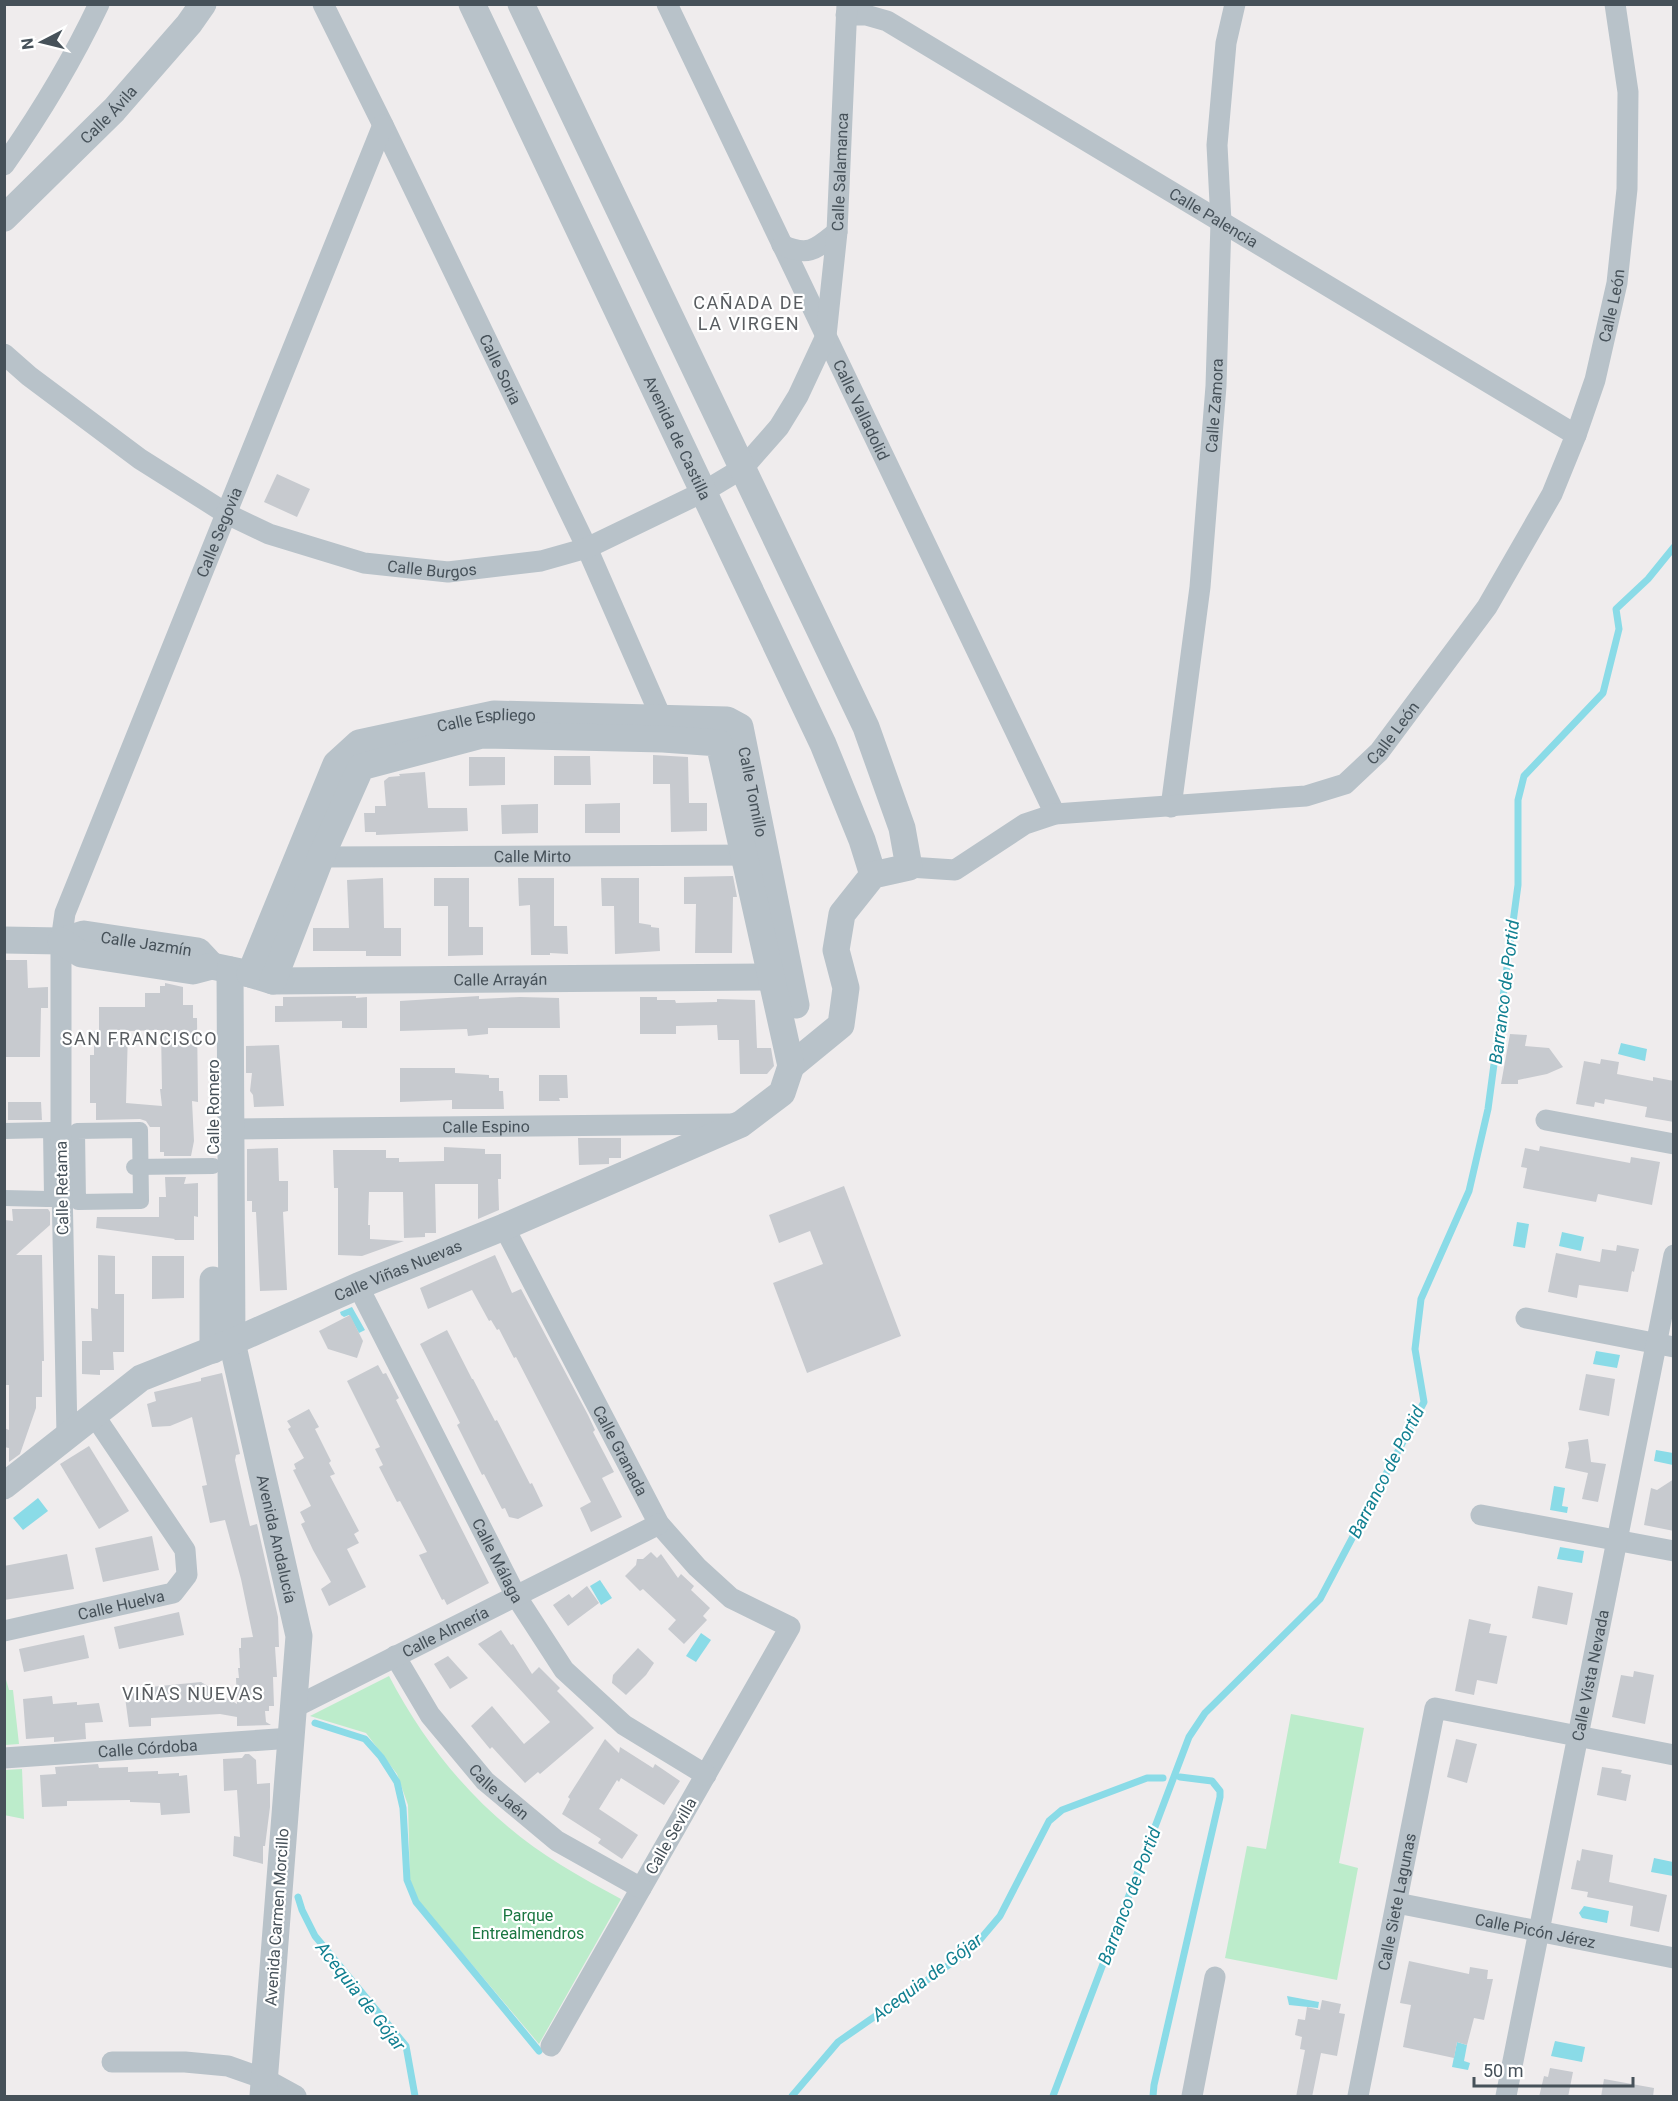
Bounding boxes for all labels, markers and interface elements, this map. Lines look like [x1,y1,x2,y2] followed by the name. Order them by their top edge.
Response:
[12,12,72,72] north arrow
[17,37,38,51] text: N
[76,81,141,148] street label: Calle Ávila
[828,112,852,232] street label: Calle Salamanca
[1166,183,1262,251] street label: Calle Palencia
[1594,268,1628,344] street label: Calle León
[693,292,805,334] district label: CAÑADA DE LA VIRGEN
[476,331,526,407] street label: Calle Soria
[829,356,894,463] street label: Calle Valladolid
[1201,358,1226,453] street label: Calle Zamora
[640,373,715,503] street label: Avenida de Castilla
[192,484,245,580] street label: Calle Segovia
[386,556,478,582] street label: Calle Burgos
[1362,698,1423,768] street label: Calle León
[435,704,536,736] street label: Calle Espliego
[735,745,771,839] street label: Calle Tomillo
[494,846,571,866] street label: Calle Mirto
[1485,918,1523,1065] water label: Barranco de Portid
[100,927,193,959] street label: Calle Jazmín
[453,969,547,989] street label: Calle Arrayán
[62,1028,218,1049] district label: SAN FRANCISCO
[204,1059,223,1155] street label: Calle Romero
[442,1117,530,1136] street label: Calle Espino
[52,1141,72,1235] street label: Calle Retama
[331,1236,465,1305] street label: Calle Viñas Nuevas
[589,1402,652,1499] street label: Calle Granada
[1344,1402,1429,1541] water label: Barranco de Portid
[253,1473,301,1605] street label: Avenida Andalucía
[468,1515,527,1606] street label: Calle Málaga
[76,1586,166,1624] street label: Calle Huelva
[399,1602,491,1661] street label: Calle Almería
[1568,1608,1612,1743] street label: Calle Vista Nevada
[122,1683,264,1704] district label: VIÑAS NUEVAS
[97,1735,198,1761] street label: Calle Córdoba
[465,1760,533,1823] street label: Calle Jaén
[641,1794,701,1878] street label: Calle Sevilla
[1093,1823,1165,1967] water label: Barranco de Portid
[261,1828,293,2006] street label: Avenida Carmen Morcillo
[1374,1831,1419,1972] street label: Calle Siete Lagunas
[472,1906,584,1943] park label: Parque Entrealmendros
[1473,1909,1597,1952] street label: Calle Picón Jérez
[867,1928,987,2026] water label: Acequia de Gójar
[311,1937,411,2056] water label: Acequia de Gójar
[1474,2050,1633,2088] scale bar
[1483,2060,1523,2081] text: 50 m

